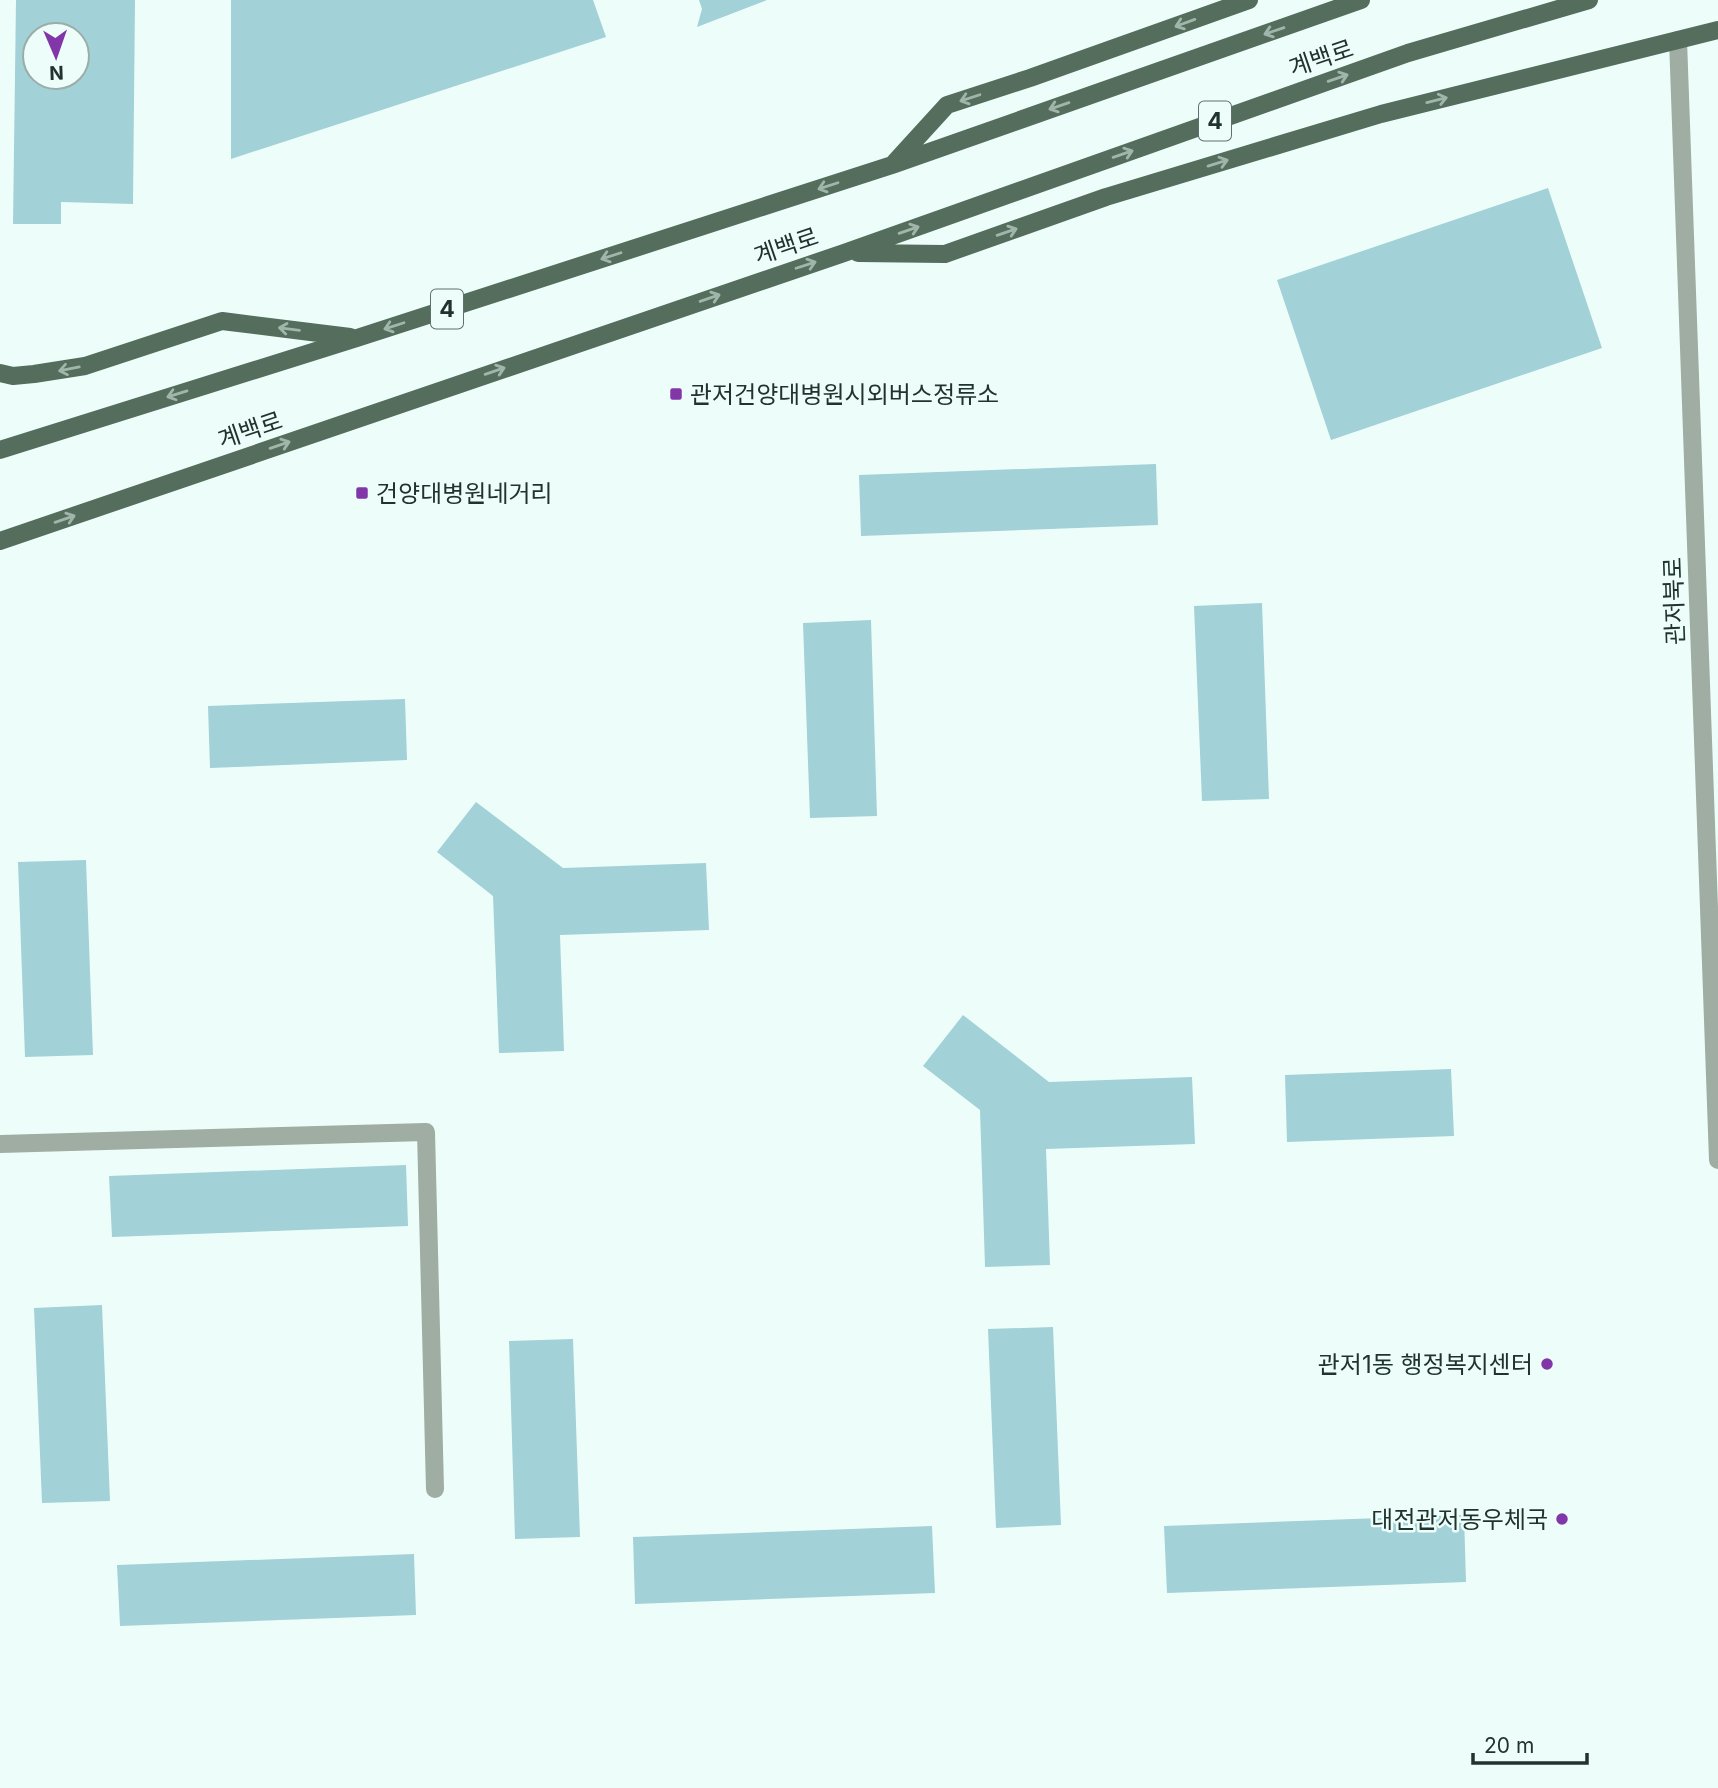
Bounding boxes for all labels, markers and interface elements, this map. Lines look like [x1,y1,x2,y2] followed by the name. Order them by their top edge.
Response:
[1174,18,1196,30] one-way arrow
[21,21,91,91] north arrow
[1263,26,1285,38] one-way arrow
[1285,34,1357,82] street label: 계백로
[49,61,64,84] text: N
[1326,71,1348,83] one-way arrow
[959,92,981,105] one-way arrow
[1425,93,1448,106] one-way arrow
[1048,101,1070,113] one-way arrow
[1199,102,1231,140] road number: 4
[1112,147,1134,159] one-way arrow
[1207,156,1229,169] one-way arrow
[817,181,839,193] one-way arrow
[750,222,822,270] street label: 계백로
[897,223,919,235] one-way arrow
[996,225,1018,238] one-way arrow
[600,250,622,263] one-way arrow
[795,258,817,270] one-way arrow
[431,290,463,328] road number: 4
[699,291,721,303] one-way arrow
[384,320,406,333] one-way arrow
[278,323,301,336] one-way arrow
[58,362,81,376] one-way arrow
[484,364,506,377] one-way arrow
[690,380,999,409] place label: 관저건양대병원시외버스정류소
[668,386,684,402] marker: 관저건양대병원시외버스정류소
[167,388,189,401] one-way arrow
[214,406,286,454] street label: 계백로
[268,438,290,450] one-way arrow
[376,479,553,508] place label: 건양대병원네거리
[354,485,370,501] marker: 건양대병원네거리
[53,512,75,524] one-way arrow
[1658,556,1690,646] street label: 관저북로
[1318,1350,1533,1379] place label: 관저1동 행정복지센터
[1539,1356,1555,1372] marker: 관저1동 행정복지센터
[1371,1505,1548,1534] place label: 대전관저동우체국
[1554,1511,1570,1527] marker: 대전관저동우체국
[1473,1722,1587,1766] scale bar
[1484,1733,1534,1758] text: 20 m

